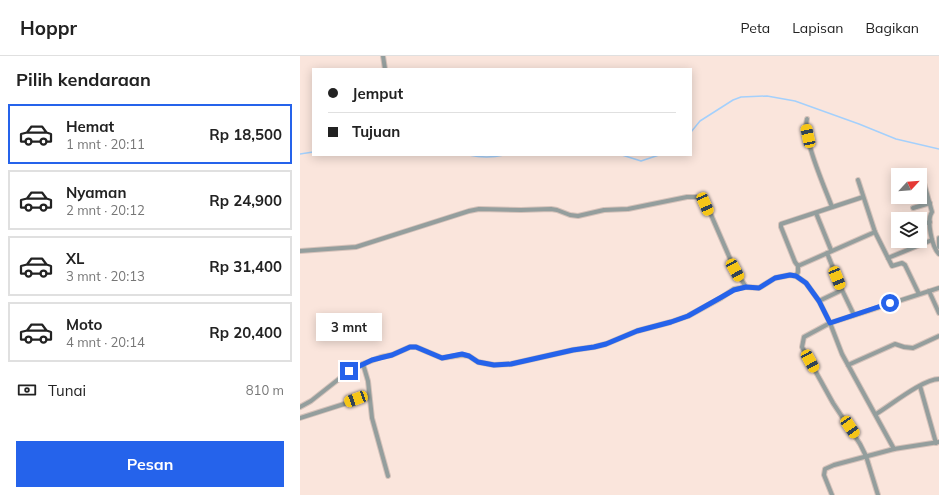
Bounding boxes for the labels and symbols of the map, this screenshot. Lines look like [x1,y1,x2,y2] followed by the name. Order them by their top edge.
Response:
[800,123,816,149] car
[891,168,927,204] north arrow
[695,191,715,217] car
[724,257,746,283] car
[827,265,847,291] car
[881,294,899,312] route start
[316,313,382,341] callout: 3 mnt
[799,348,821,374] car
[340,362,358,380] route end
[343,389,369,409] car
[838,414,862,440] car

